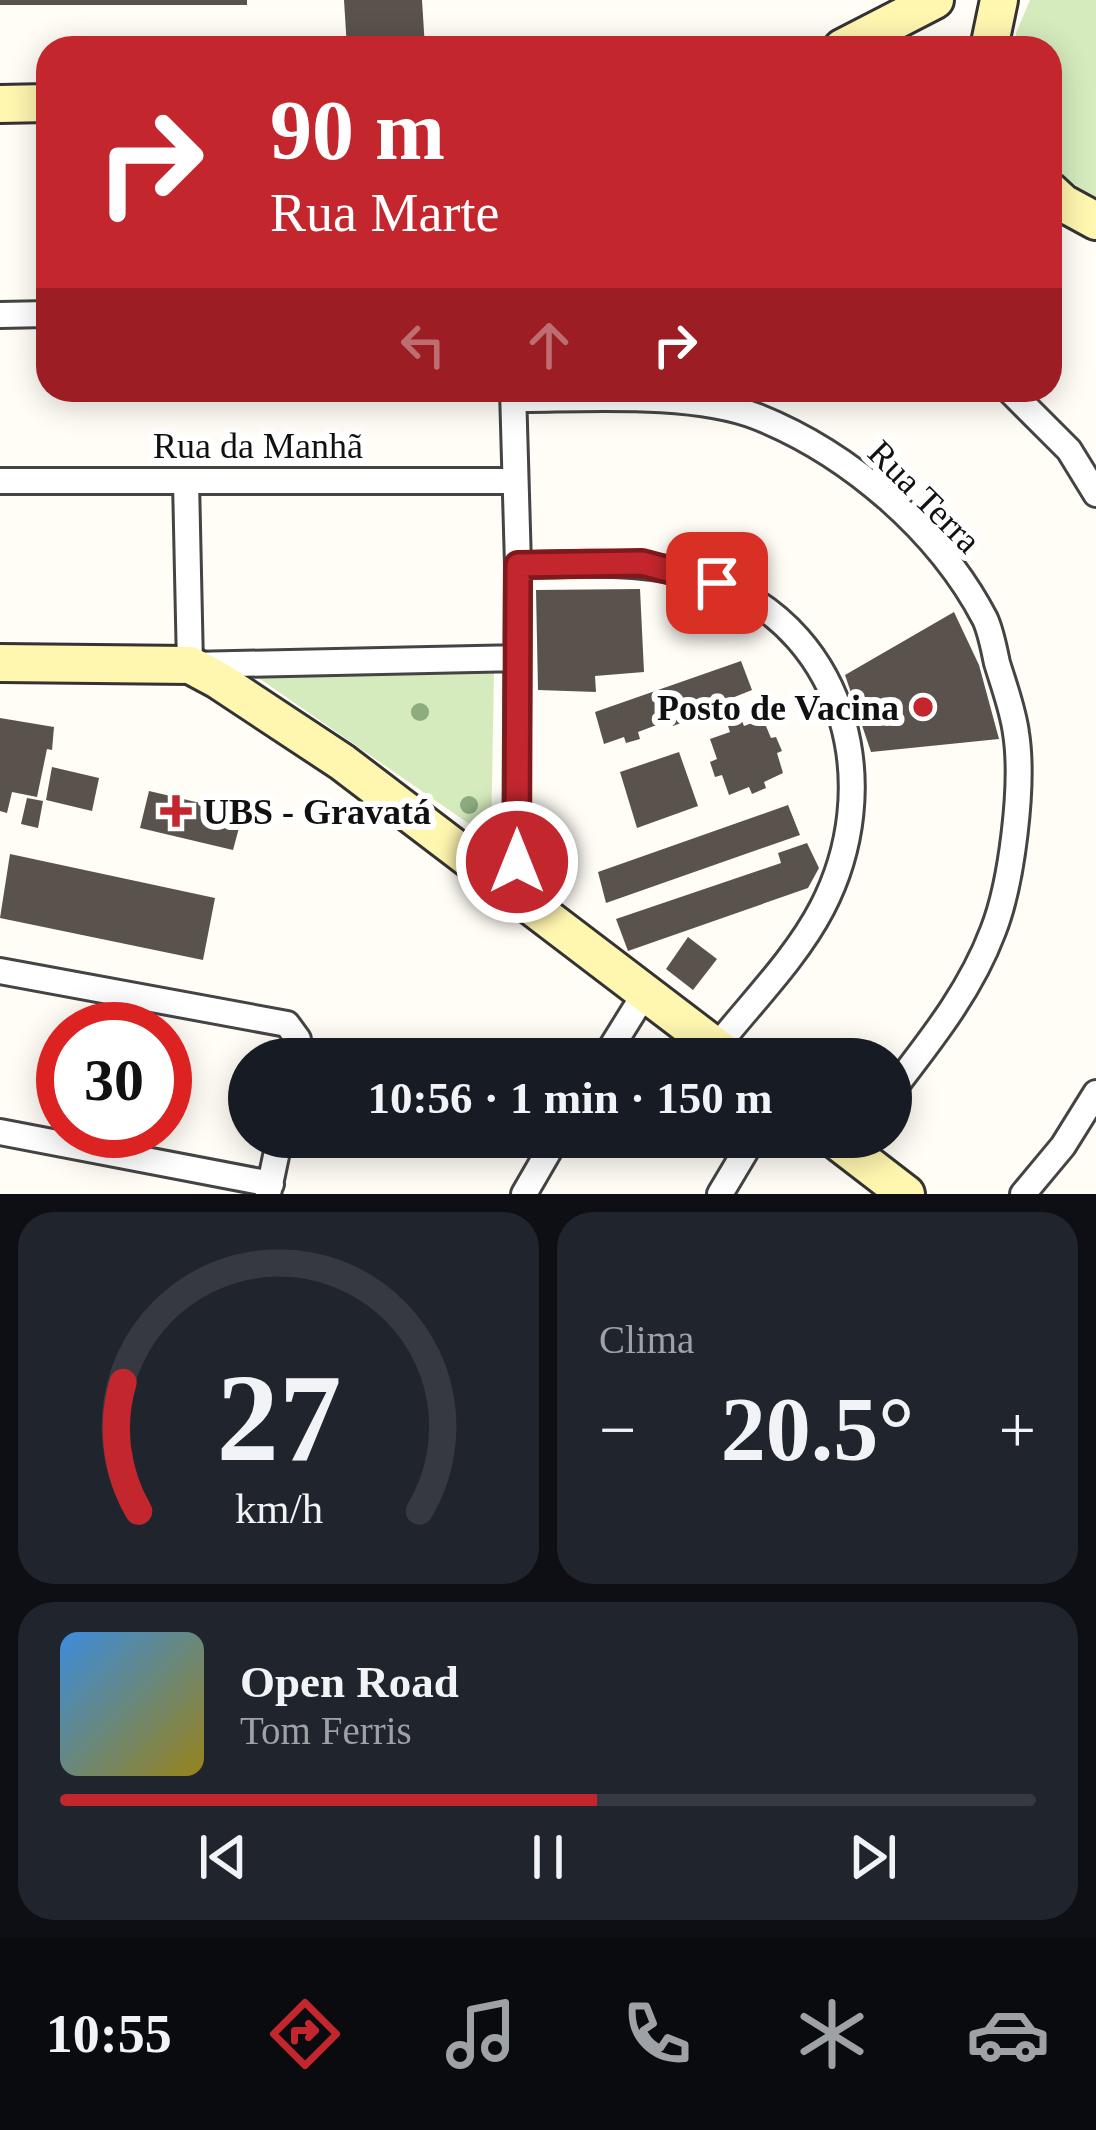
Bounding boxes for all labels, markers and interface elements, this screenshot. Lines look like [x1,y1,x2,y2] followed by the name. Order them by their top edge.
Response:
[72,84,228,240] icon: right
[270,84,445,177] text: 90 m
[270,183,499,243] text: Rua Marte
[390,312,456,378] icon: left
[516,312,582,378] icon: ahead
[642,312,708,378] icon: right
[153,426,363,466] street label: Rua da Manhã
[860,432,989,561] street label: Rua Terra
[666,532,768,634] pin
[684,550,750,616] icon: arrive
[657,688,899,728] place label: Posto de Vacina
[910,694,936,720] marker: Posto de Vacina
[203,792,431,832] place label: UBS - Gravatá
[160,795,192,827] marker: UBS - Gravatá
[454,799,580,925] position arrow
[36,1002,192,1158] speed limit sign: 30
[368,1073,773,1123] text: 10:56 · 1 min · 150 m
[599,1318,694,1361] text: Clima
[216,1349,341,1487] text: 27
[721,1380,914,1479] text: 20.5°
[599,1393,636,1466] text: −
[999,1393,1036,1466] text: +
[234,1485,323,1532] text: km/h
[240,1657,459,1707] text: Open Road
[240,1709,412,1752] text: Tom Ferris
[190,1824,256,1890] icon: previous
[515,1824,581,1890] icon: pause
[840,1824,906,1890] icon: next
[263,1992,347,2076] icon: directions
[439,1992,523,2076] icon: music
[615,1992,699,2076] icon: phone
[790,1992,874,2076] icon: climate
[966,1992,1050,2076] icon: car
[46,2004,172,2064] text: 10:55

